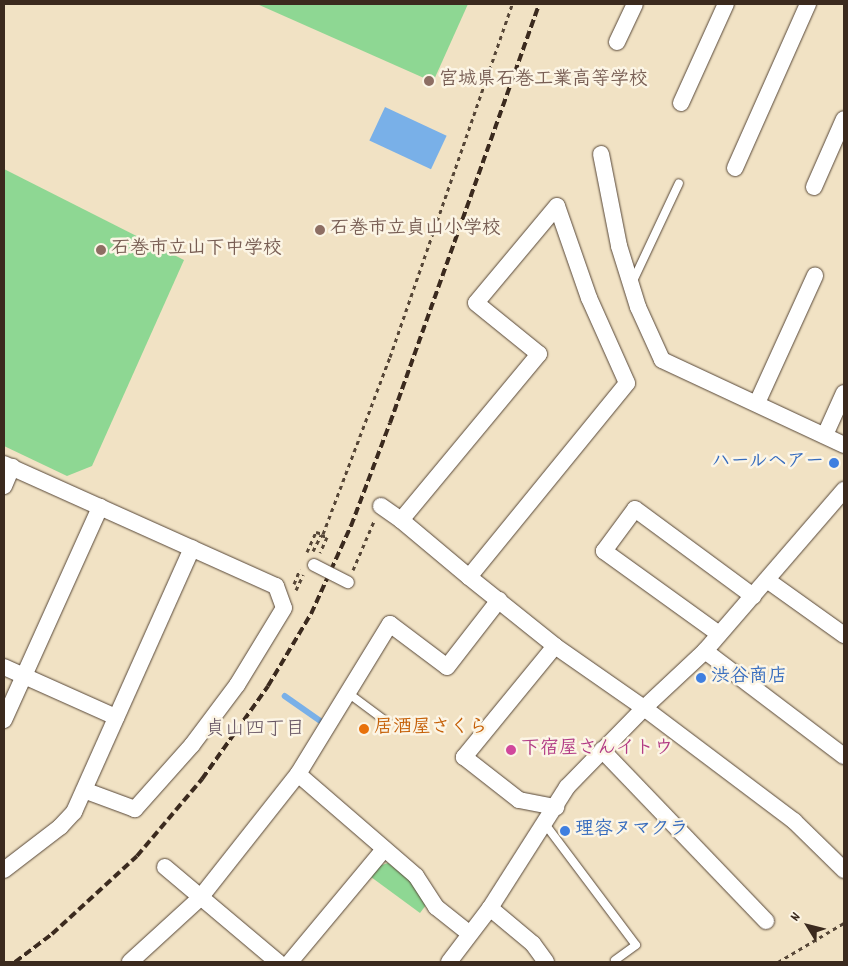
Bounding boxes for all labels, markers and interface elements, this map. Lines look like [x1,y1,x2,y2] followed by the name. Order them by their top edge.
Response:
[439,70,648,92] place label: 宮城県石巻工業高等学校
[423,75,435,87] marker: 宮城県石巻工業高等学校
[330,219,501,241] place label: 石巻市立貞山小学校
[314,224,326,236] marker: 石巻市立貞山小学校
[111,239,282,261] place label: 石巻市立山下中学校
[95,244,107,256] marker: 石巻市立山下中学校
[711,452,824,474] place label: ハールヘアー
[828,457,840,469] marker: ハールヘアー
[711,667,787,689] place label: 渋谷商店
[695,672,707,684] marker: 渋谷商店
[205,718,305,742] district label: 貞山四丁目
[374,718,488,740] place label: 居酒屋さくら
[358,723,370,735] marker: 居酒屋さくら
[521,739,673,761] place label: 下宿屋さんイトウ
[505,744,517,756] marker: 下宿屋さんイトウ
[575,820,689,842] place label: 理容ヌマクラ
[559,825,571,837] marker: 理容ヌマクラ
[783,901,833,951] north arrow
[786,909,806,926] text: N

